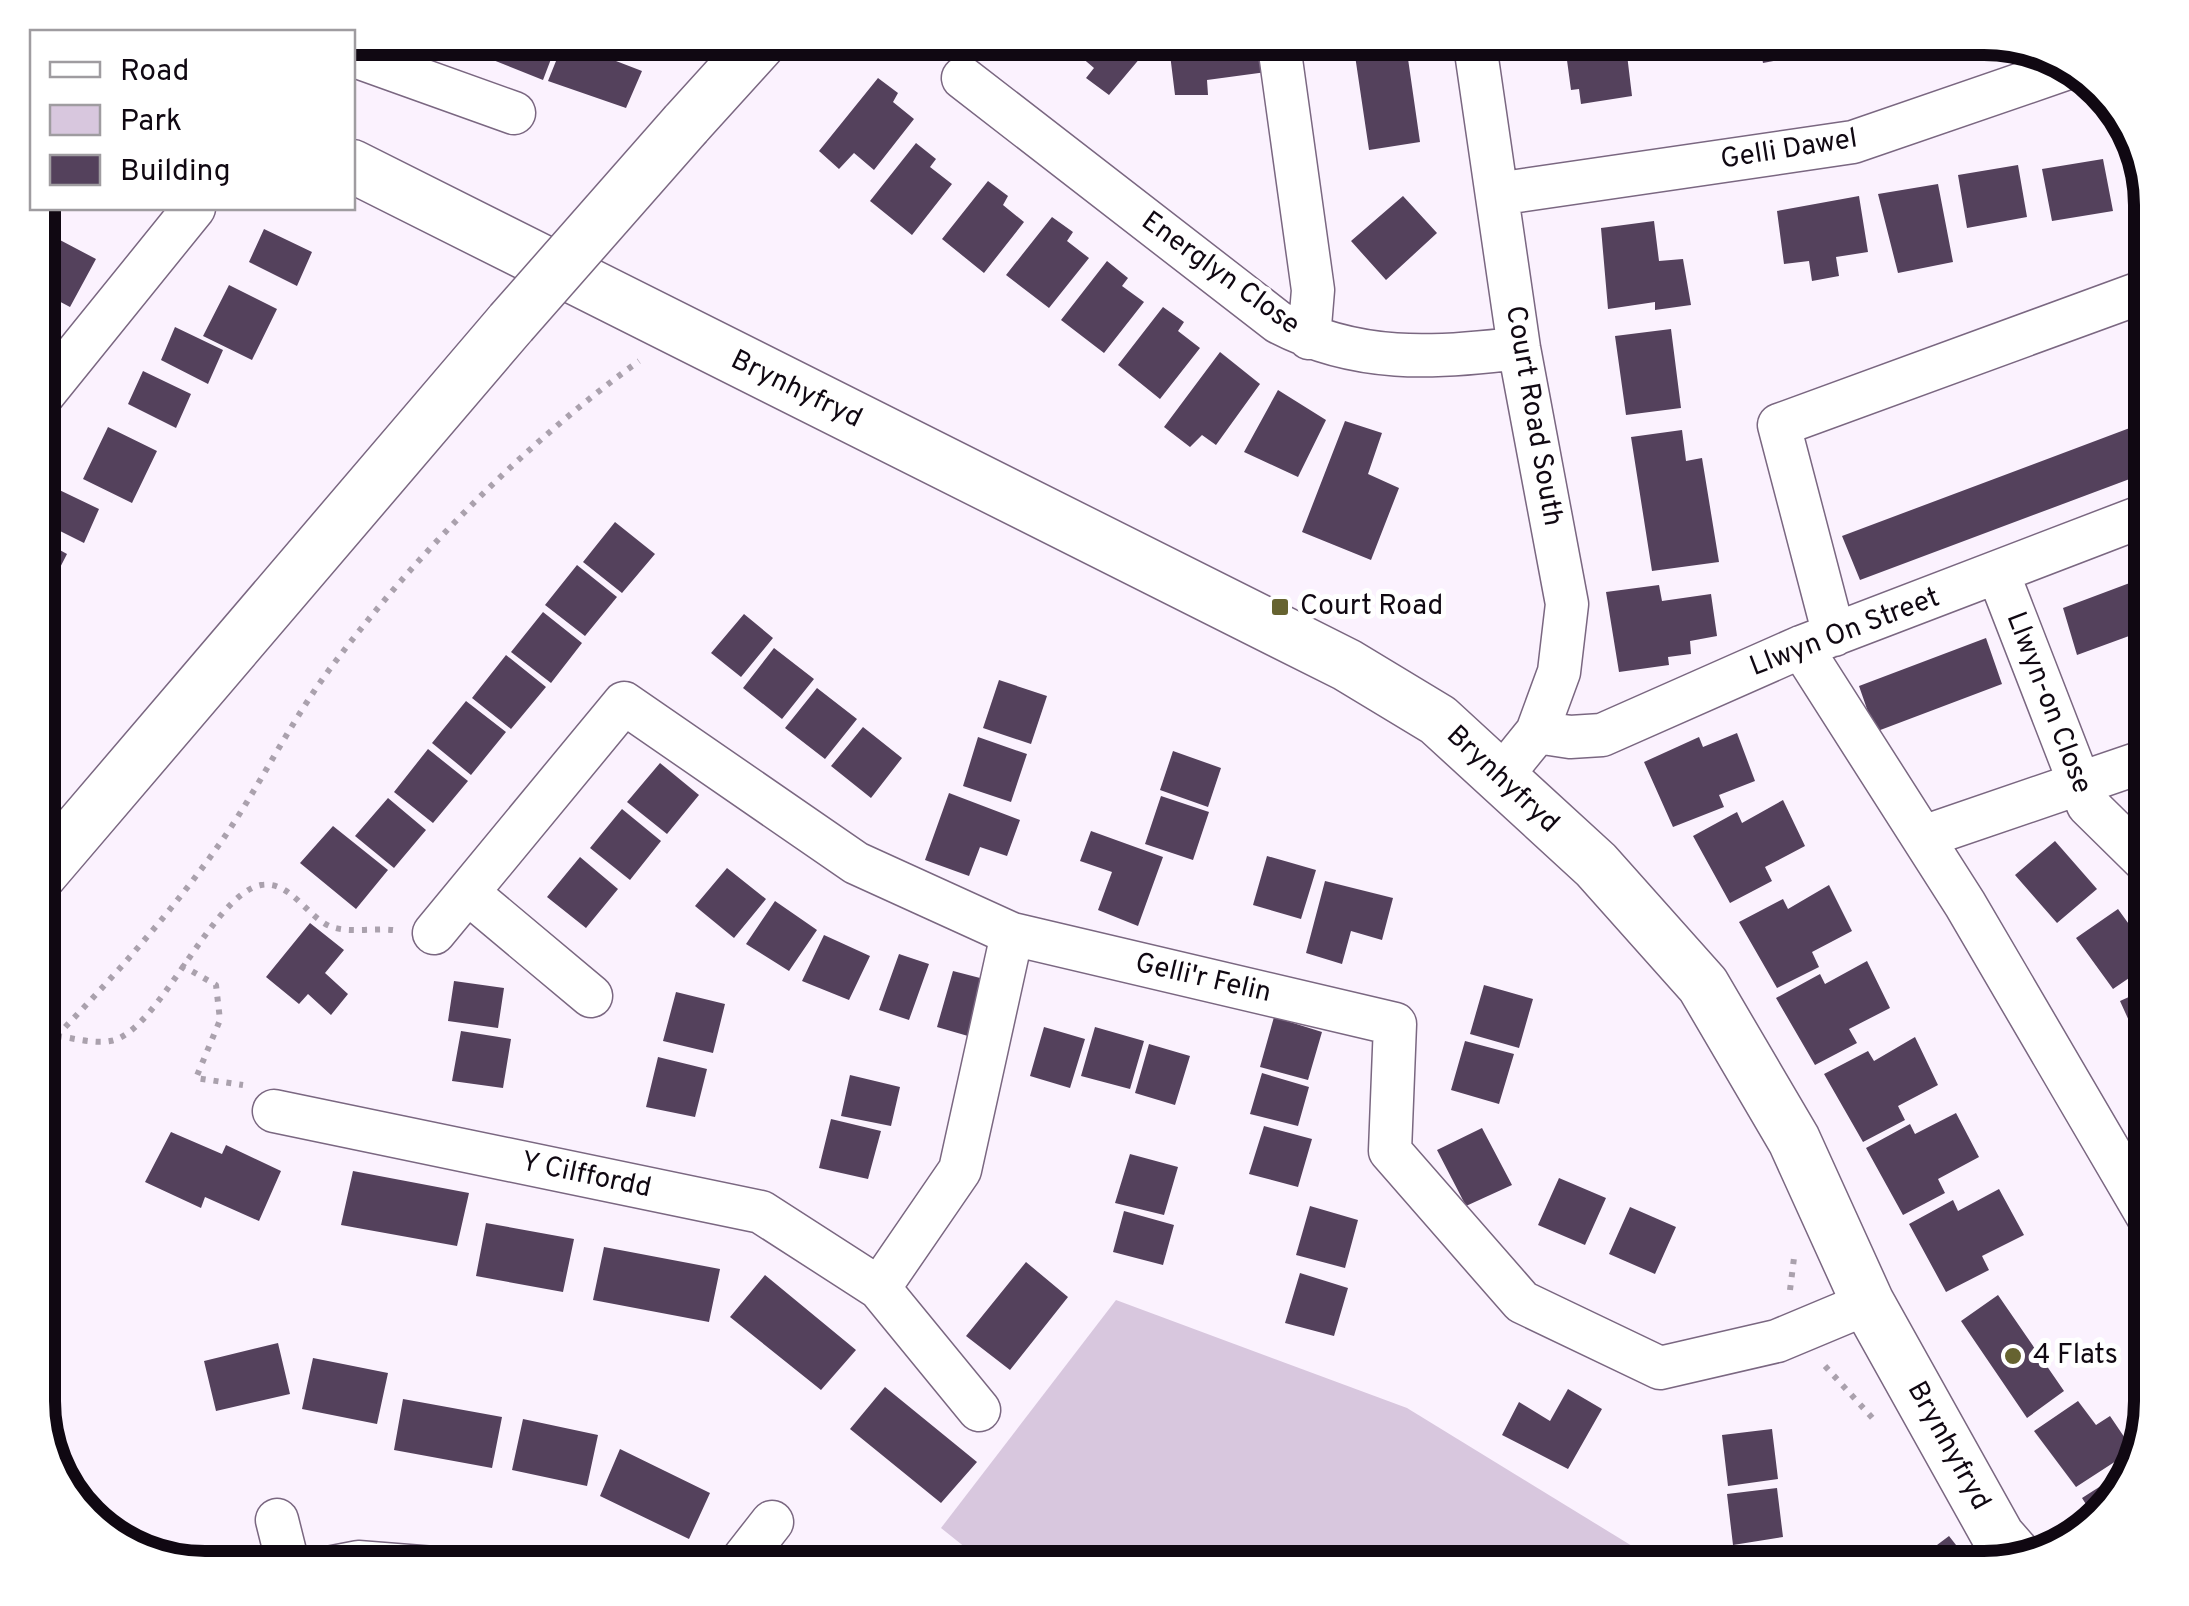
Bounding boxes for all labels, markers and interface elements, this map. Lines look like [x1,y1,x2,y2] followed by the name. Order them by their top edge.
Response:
[30,30,355,210] legend
[120,54,189,91] text: Road
[120,104,182,141] text: Park
[1718,121,1860,179] street label: Gelli Dawel
[120,154,231,191] text: Building
[1134,204,1306,344] street label: Energlyn Close
[1496,303,1570,529] street label: Court Road South
[724,343,868,437] street label: Brynhyfryd
[1745,580,1945,686] street label: Llwyn On Street
[1300,589,1443,625] place label: Court Road
[1269,596,1291,618] marker: Court Road
[1997,607,2099,799] street label: Llwyn-on Close
[1438,718,1566,842] street label: Brynhyfryd
[1132,946,1274,1012] street label: Gelli'r Felin
[518,1145,654,1207] street label: Y Cilffordd
[2033,1338,2118,1374] place label: 4 Flats
[2002,1345,2024,1367] marker: 4 Flats
[1898,1375,1998,1517] street label: Brynhyfryd

